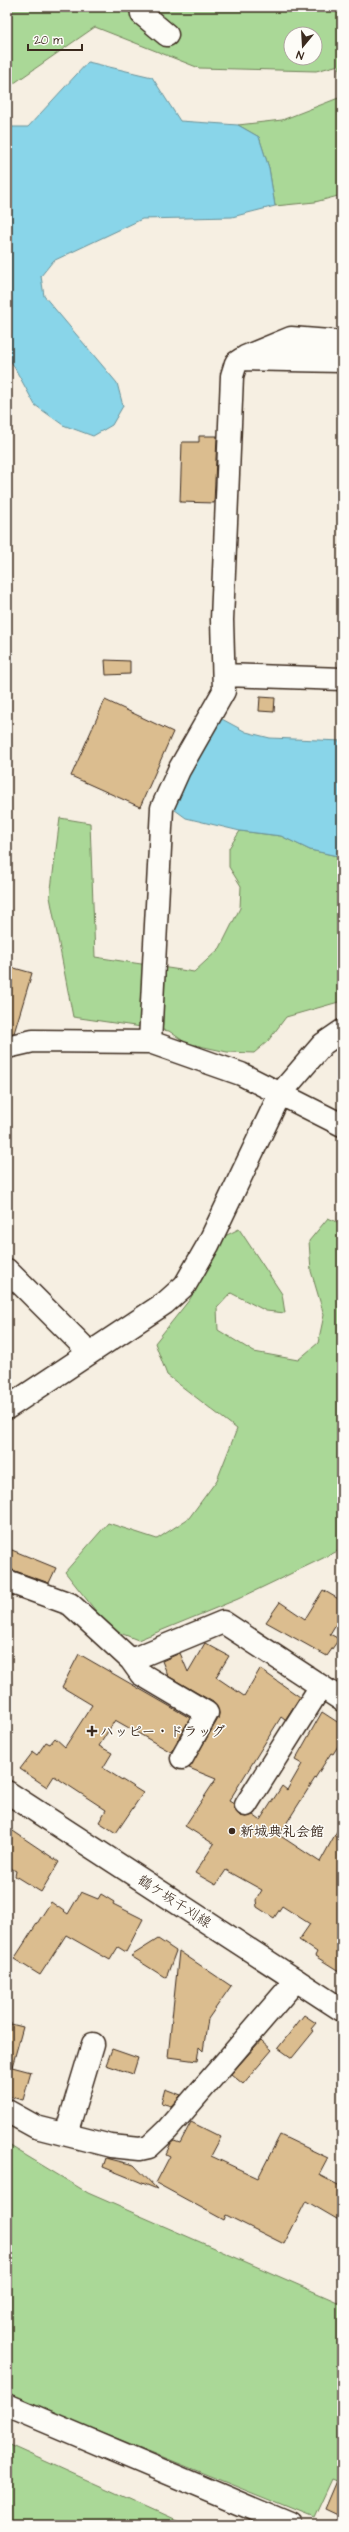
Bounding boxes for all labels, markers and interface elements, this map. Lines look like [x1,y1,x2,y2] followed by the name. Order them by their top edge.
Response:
[28,26,82,52] scale bar
[283,26,323,66] north arrow
[34,32,63,49] text: 20 m
[294,47,306,63] text: N
[100,1722,225,1742] place label: ハッピー・ドラッグ
[87,1726,97,1736] marker: ハッピー・ドラッグ
[240,1822,324,1842] place label: 新城典礼会館
[227,1826,237,1836] marker: 新城典礼会館
[134,1871,215,1933] street label: 鶴ケ坂千刈線

